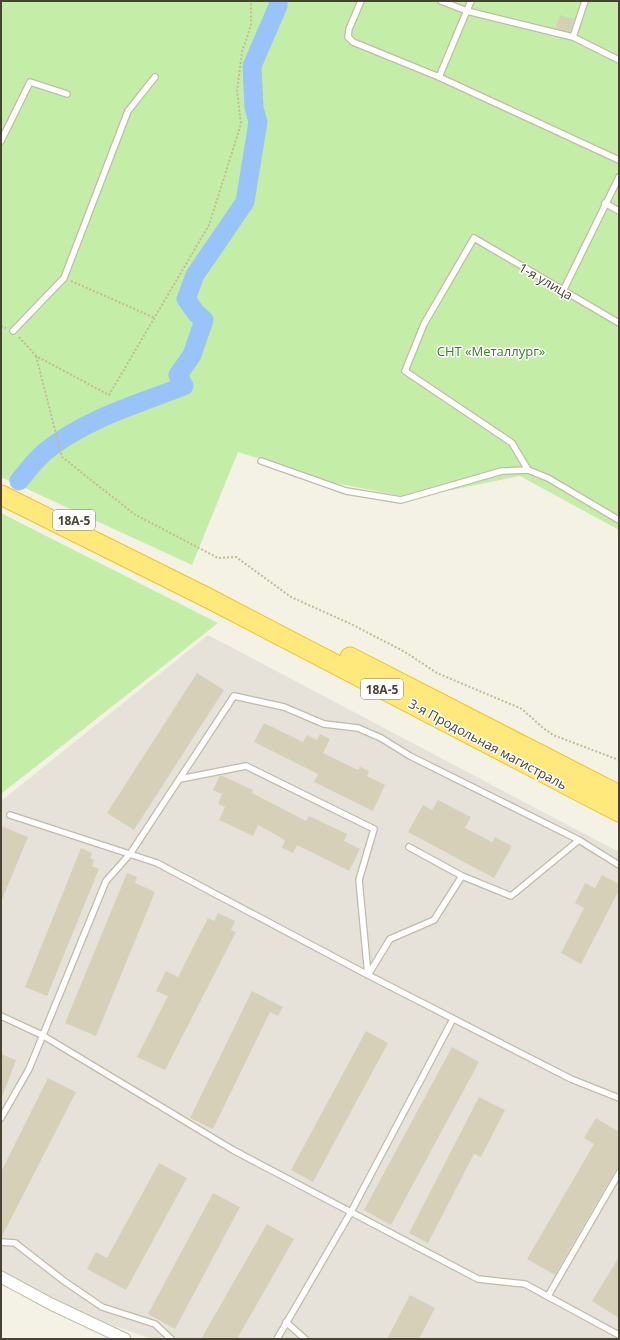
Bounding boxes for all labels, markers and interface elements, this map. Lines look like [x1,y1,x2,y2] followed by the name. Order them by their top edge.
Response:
[516,258,576,304] street label: 1-я улица
[437,342,545,360] park label: СНТ «Металлург»
[53,510,95,530] road number: 18А-5
[361,679,403,699] road number: 18А-5
[406,694,570,794] street label: 3-я Продольная магистраль

